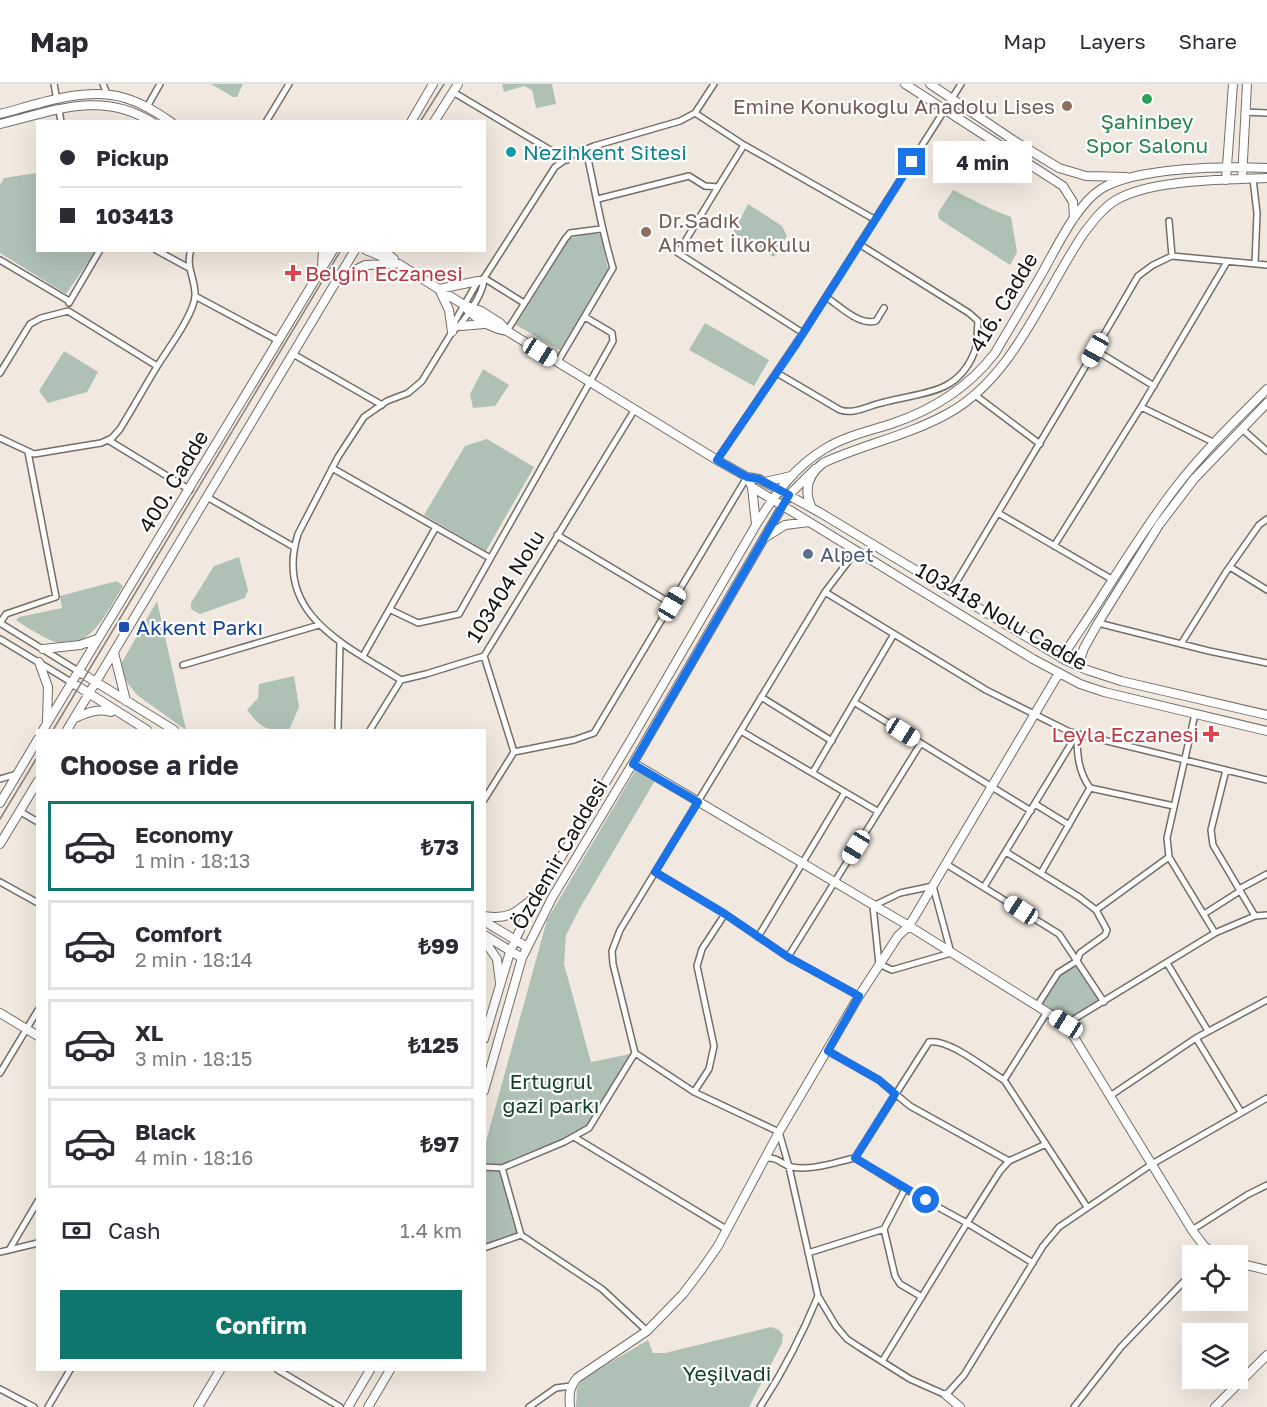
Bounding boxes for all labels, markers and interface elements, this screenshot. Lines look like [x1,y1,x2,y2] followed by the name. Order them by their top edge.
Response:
[30,25,88,58] text: Map
[1003,28,1046,54] text: Map
[1079,28,1146,54] text: Layers
[1179,28,1237,54] text: Share
[1140,92,1154,106] marker: Şahinbey Spor Salonu
[733,93,1055,119] place label: Emine Konukoğlu Anadolu Lises
[1060,99,1074,113] marker: Emine Konukoğlu Anadolu Lises
[1086,108,1208,158] place label: Şahinbey Spor Salonu
[523,139,687,165] place label: Nezihkent Sitesi
[933,141,1032,183] callout: 4 min
[96,144,169,171] text: Pickup
[504,145,518,159] marker: Nezihkent Sitesi
[898,148,925,175] route end
[956,150,1009,174] text: 4 min
[96,202,174,229] text: 103413
[658,207,811,257] place label: Dr.Sadık Ahmet İlkokulu
[639,225,653,239] marker: Dr.Sadık Ahmet İlkokulu
[963,248,1043,356] street label: 416. Cadde
[305,260,463,286] place label: Belgin Eczanesi
[286,266,300,280] marker: Belgin Eczanesi
[1078,330,1112,370] car
[520,335,560,369] car
[132,425,214,537] street label: 400. Cadde
[460,525,550,647] street label: 103404 Nolu
[820,541,874,567] place label: Alpet
[801,547,815,561] marker: Alpet
[912,556,1092,676] street label: 103418 Nolu Cadde
[655,584,689,624] car
[136,614,263,640] place label: Akkent Parkı
[117,620,131,634] marker: Akkent Parkı
[883,715,923,749] car
[1051,721,1199,747] place label: Leyla Eczanesi
[1204,727,1218,741] marker: Leyla Eczanesi
[60,749,239,781] text: Choose a ride
[505,774,613,934] street label: Özdemir Caddesi
[63,819,117,873] icon: car
[135,821,233,848] text: Economy
[839,827,873,867] car
[421,833,459,860] text: ₺73
[135,848,250,872] text: 1 min · 18:13
[1001,893,1041,927] car
[63,918,117,972] icon: car
[135,920,222,947] text: Comfort
[418,932,459,959] text: ₺99
[135,947,253,971] text: 2 min · 18:14
[1046,1007,1086,1041] car
[63,1017,117,1071] icon: car
[135,1019,163,1046] text: XL
[408,1031,459,1058] text: ₺125
[135,1046,252,1070] text: 3 min · 18:15
[503,1068,599,1118] park label: Ertuğrul gazi parkı
[63,1116,117,1170] icon: car
[135,1118,196,1145] text: Black
[420,1130,459,1157] text: ₺97
[135,1145,253,1169] text: 4 min · 18:16
[912,1186,939,1213] route start
[60,1214,93,1247] icon: cash
[108,1217,161,1244] text: Cash
[400,1218,462,1242] text: 1.4 km
[1182,1245,1248,1389] map controls
[1182,1245,1248,1311] button: locate
[60,1290,462,1359] button: Confirm
[1182,1323,1248,1389] button: layers
[683,1360,771,1386] park label: Yeşilvadi

